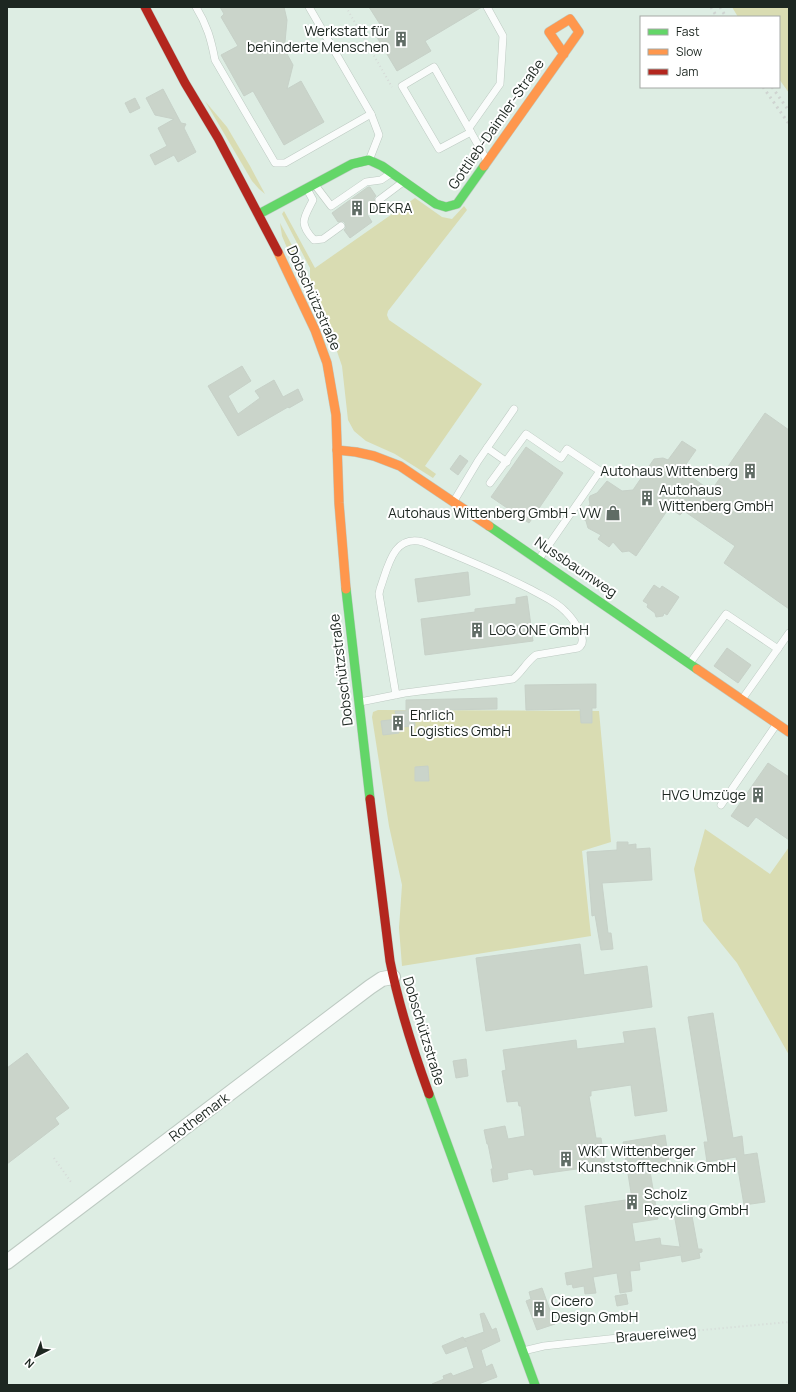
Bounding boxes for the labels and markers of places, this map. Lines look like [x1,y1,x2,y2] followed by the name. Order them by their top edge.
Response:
[247,21,389,56] place label: Werkstatt für behinderte Menschen
[392,30,410,48] building icon: Werkstatt für behinderte Menschen
[369,198,413,217] place label: DEKRA
[348,199,366,217] building icon: DEKRA
[600,461,738,480] place label: Autohaus Wittenberg
[741,462,759,480] building icon: Autohaus Wittenberg
[659,480,774,515] place label: Autohaus Wittenberg GmbH
[638,489,656,507] building icon: Autohaus Wittenberg GmbH
[388,503,601,522] place label: Autohaus Wittenberg GmbH - VW
[604,504,622,522] shop icon: Autohaus Wittenberg GmbH - VW
[489,620,589,639] place label: LOG ONE GmbH
[468,621,486,639] building icon: LOG ONE GmbH
[410,705,511,740] place label: Ehrlich Logistics GmbH
[389,714,407,732] building icon: Ehrlich Logistics GmbH
[662,785,746,804] place label: HVG Umzüge
[749,786,767,804] building icon: HVG Umzüge
[578,1141,736,1176] place label: WKT Wittenberger Kunststofftechnik GmbH
[557,1150,575,1168] building icon: WKT Wittenberger Kunststofftechnik GmbH
[644,1184,749,1219] place label: Scholz Recycling GmbH
[623,1193,641,1211] building icon: Scholz Recycling GmbH
[551,1291,638,1326] place label: Cicero Design GmbH
[530,1300,548,1318] building icon: Cicero Design GmbH

